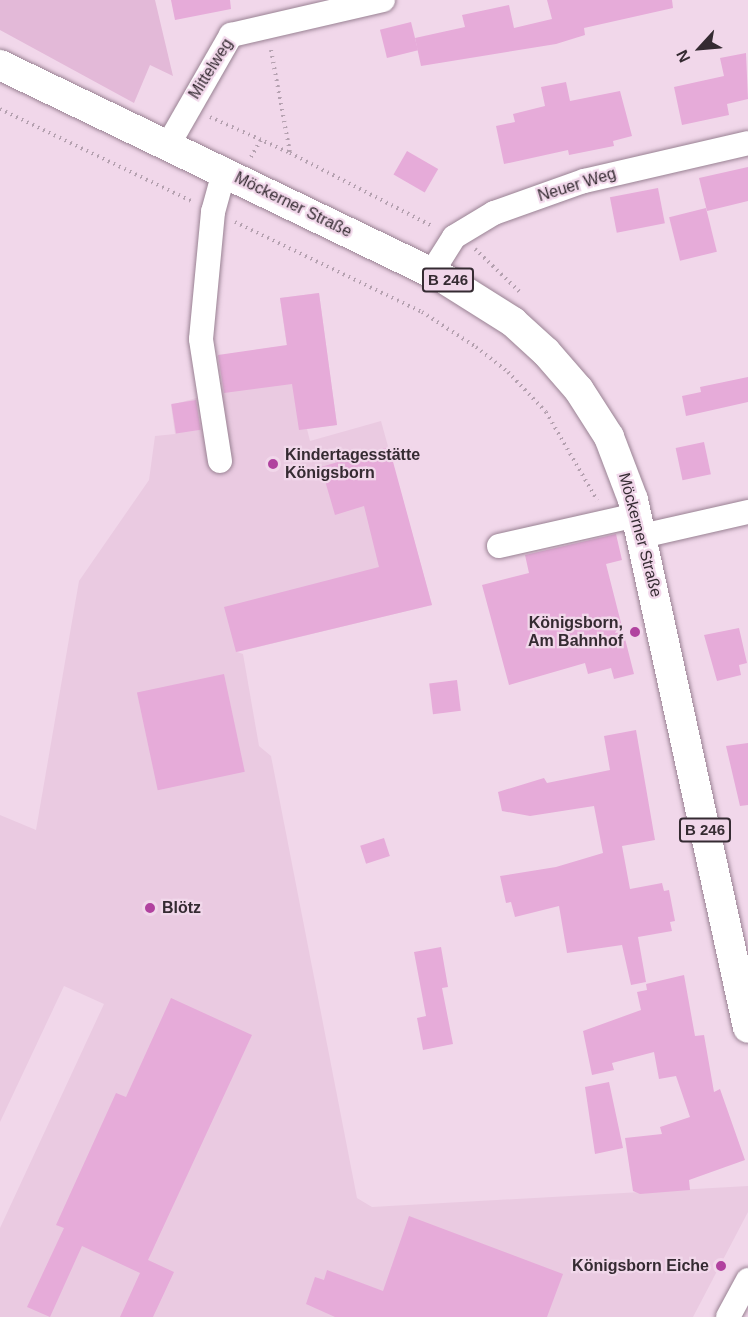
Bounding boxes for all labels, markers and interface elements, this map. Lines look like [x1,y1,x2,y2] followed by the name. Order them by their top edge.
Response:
[670,18,730,78] north arrow
[185,35,237,103] street label: Mittelweg
[673,47,694,65] text: N
[536,164,618,206] street label: Neuer Weg
[231,168,355,242] street label: Möckerner Straße
[421,268,475,292] road number: B 246
[285,445,420,483] place label: Kindertagesstätte Königsborn
[266,457,280,471] marker: Kindertagesstätte Königsborn
[614,471,666,599] street label: Möckerner Straße
[528,613,623,651] place label: Königsborn, Am Bahnhof
[628,625,642,639] marker: Königsborn, Am Bahnhof
[678,818,732,842] road number: B 246
[162,898,201,918] place label: Blötz
[143,901,157,915] marker: Blötz
[572,1256,709,1276] place label: Königsborn Eiche
[714,1259,728,1273] marker: Königsborn Eiche

